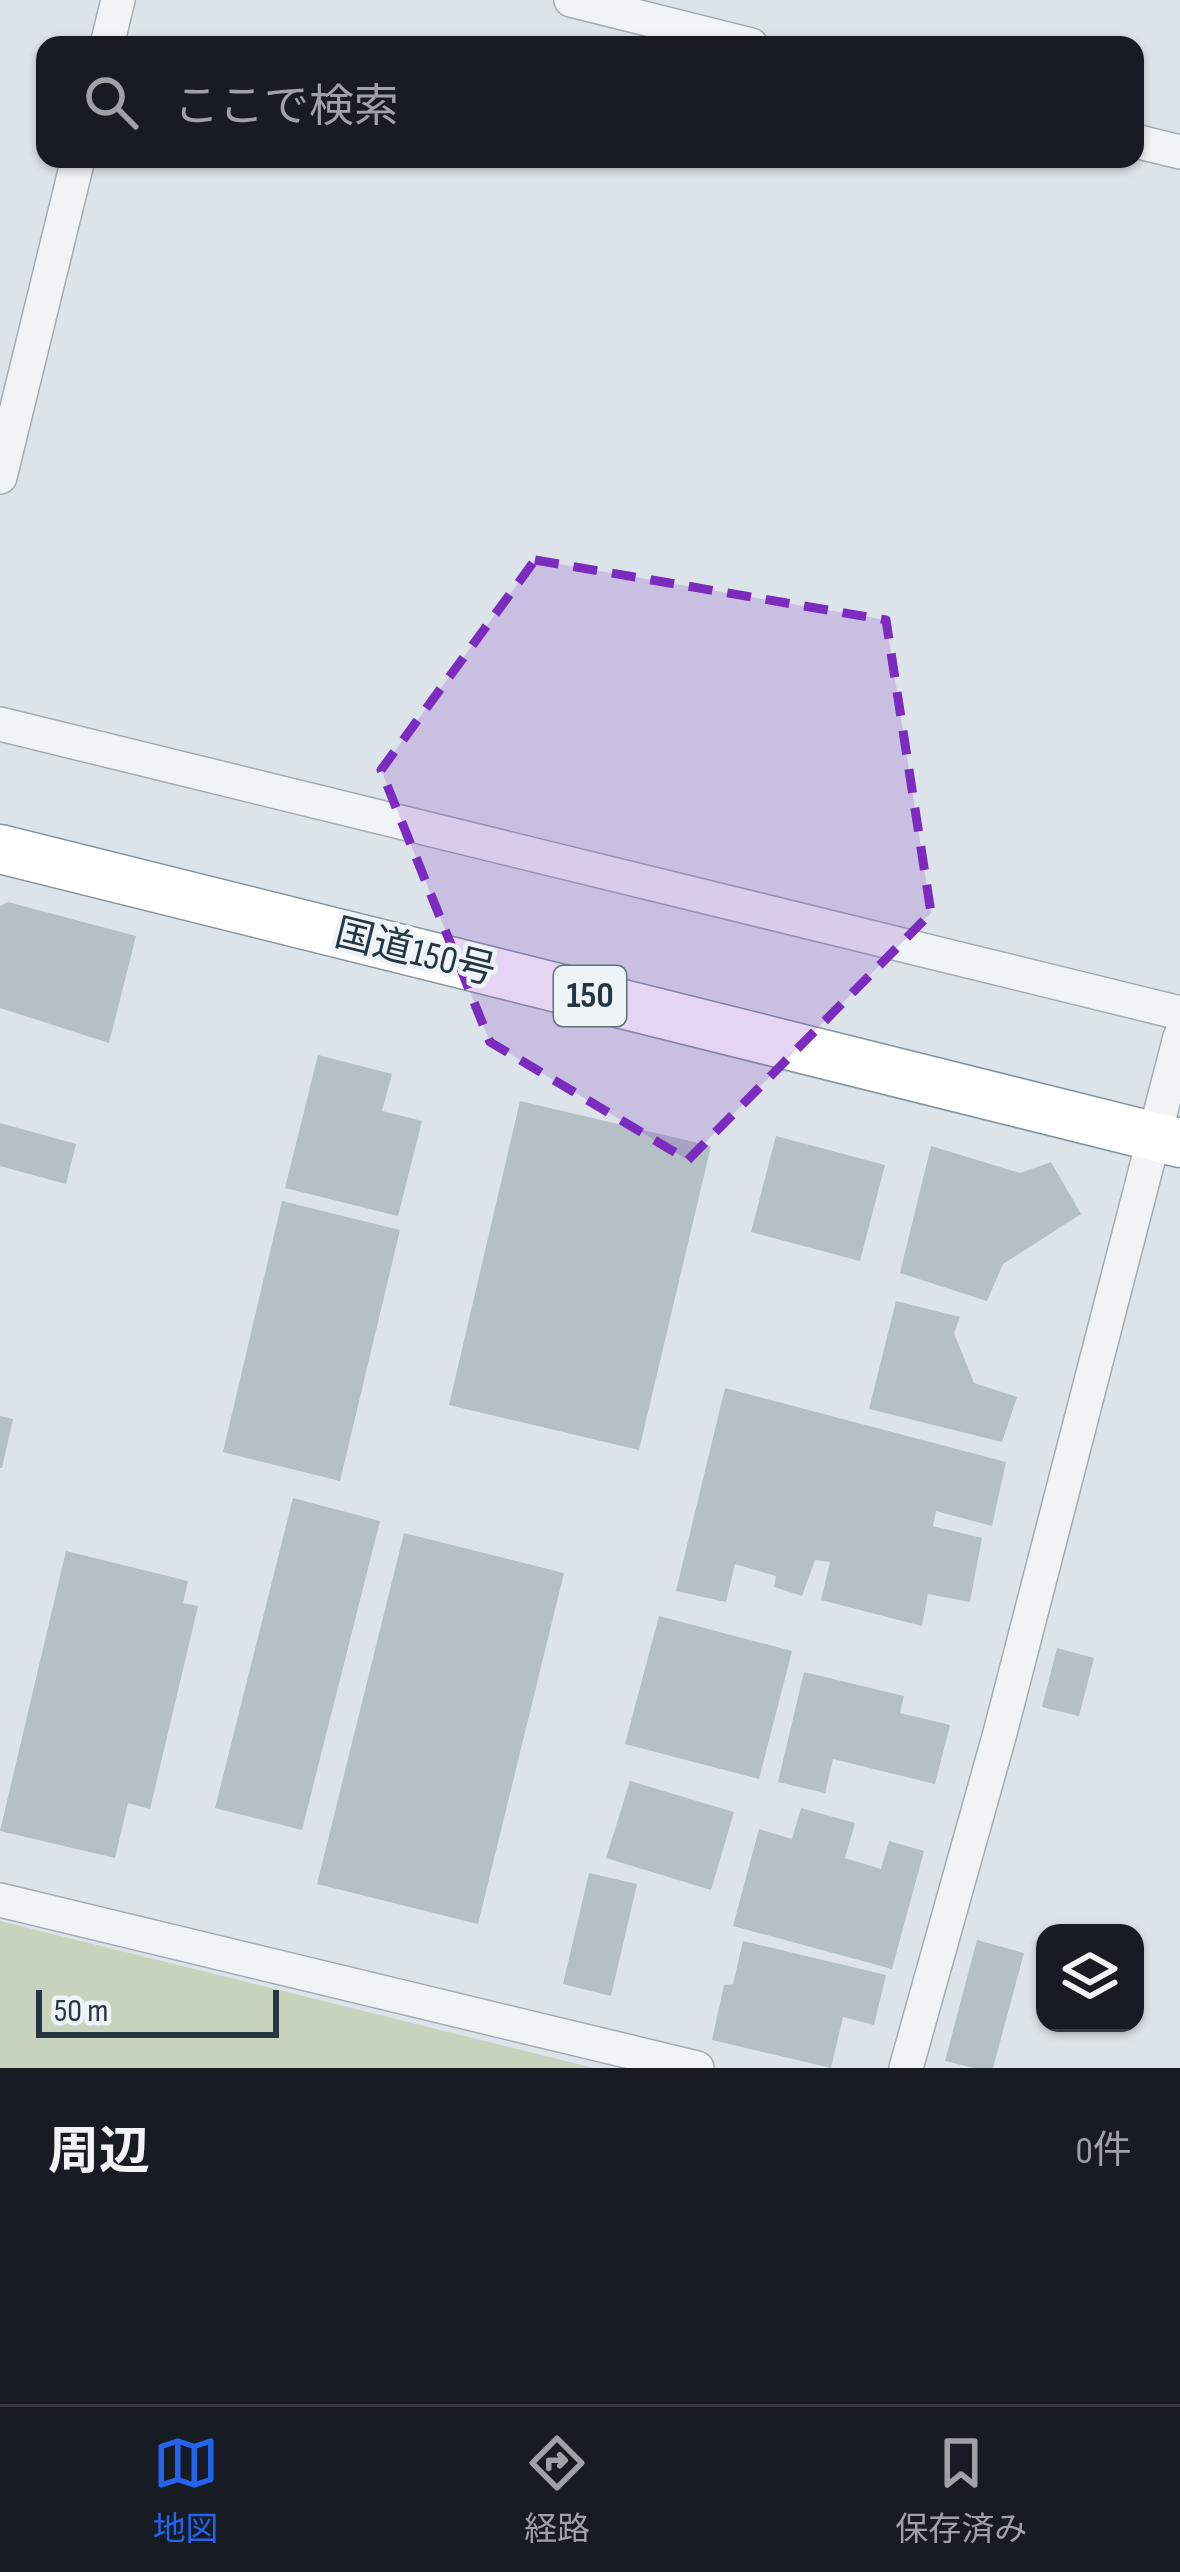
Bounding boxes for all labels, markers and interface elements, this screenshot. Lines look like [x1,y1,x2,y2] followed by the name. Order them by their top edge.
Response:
[36,36,1144,168] search box
[78,69,144,135] icon: search
[174,80,399,135] text: ここで検索
[330,910,500,996] street label: 国道150号
[554,966,626,1026] road number: 150
[1036,1924,1144,2032] map controls
[1036,1924,1144,2032] button: layers
[36,1984,279,2037] scale bar
[54,1991,108,2031] text: 50 m
[48,2122,150,2183] text: 周辺
[1076,2128,1132,2175] text: 0件
[153,2430,219,2550] tab: 地図
[524,2430,590,2550] tab: 経路
[895,2430,1027,2550] tab: 保存済み

